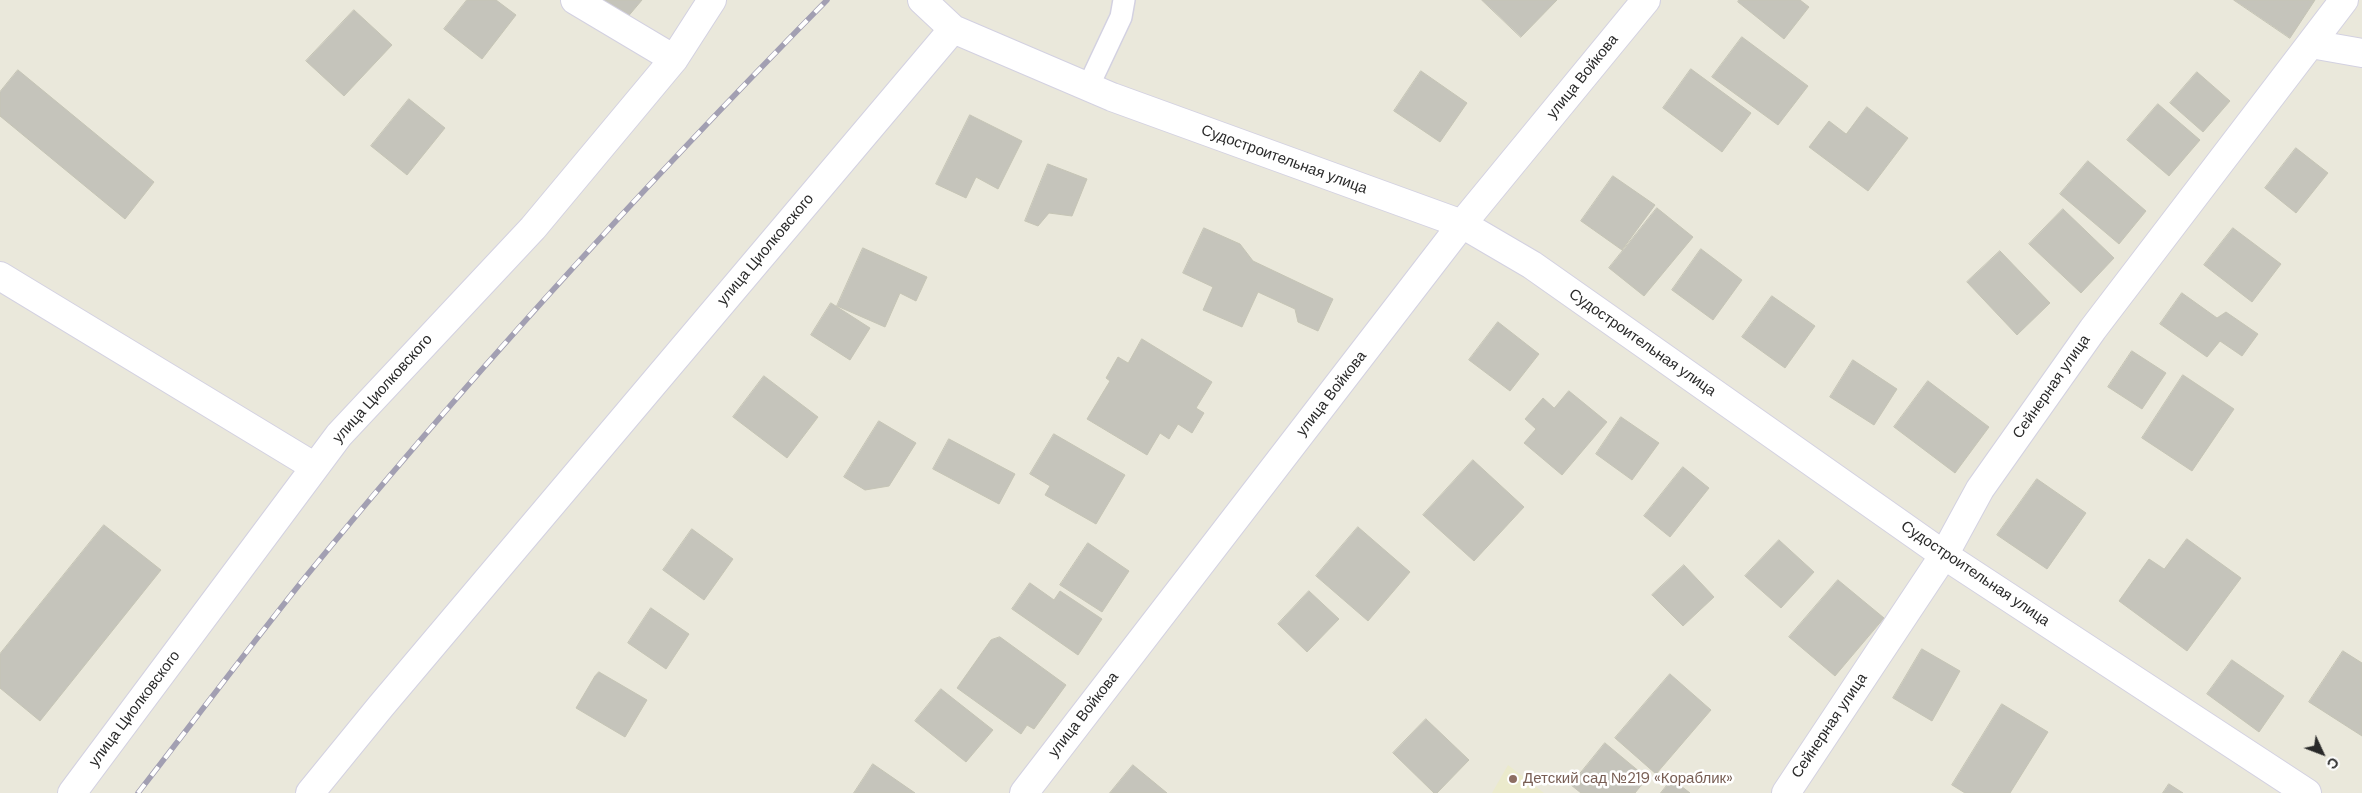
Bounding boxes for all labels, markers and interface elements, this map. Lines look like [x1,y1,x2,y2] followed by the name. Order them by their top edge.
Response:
[1544,31,1622,123] street label: улица Войкова
[1198,122,1370,198] street label: Судостроительная улица
[714,190,818,310] street label: улица Циолковского
[1565,285,1719,401] street label: Судостроительная улица
[329,331,437,447] street label: улица Циолковского
[2009,332,2095,442] street label: Сейнерная улица
[1293,348,1371,440] street label: улица Войкова
[1897,517,2053,631] street label: Судостроительная улица
[86,648,184,770] street label: улица Циолковского
[1045,669,1123,761] street label: улица Войкова
[1788,670,1872,782] street label: Сейнерная улица
[2297,728,2347,778] north arrow
[2323,753,2343,773] text: С
[1523,770,1733,788] place label: Детский сад №219 «Кораблик»
[1507,773,1519,785] marker: Детский сад №219 «Кораблик»

